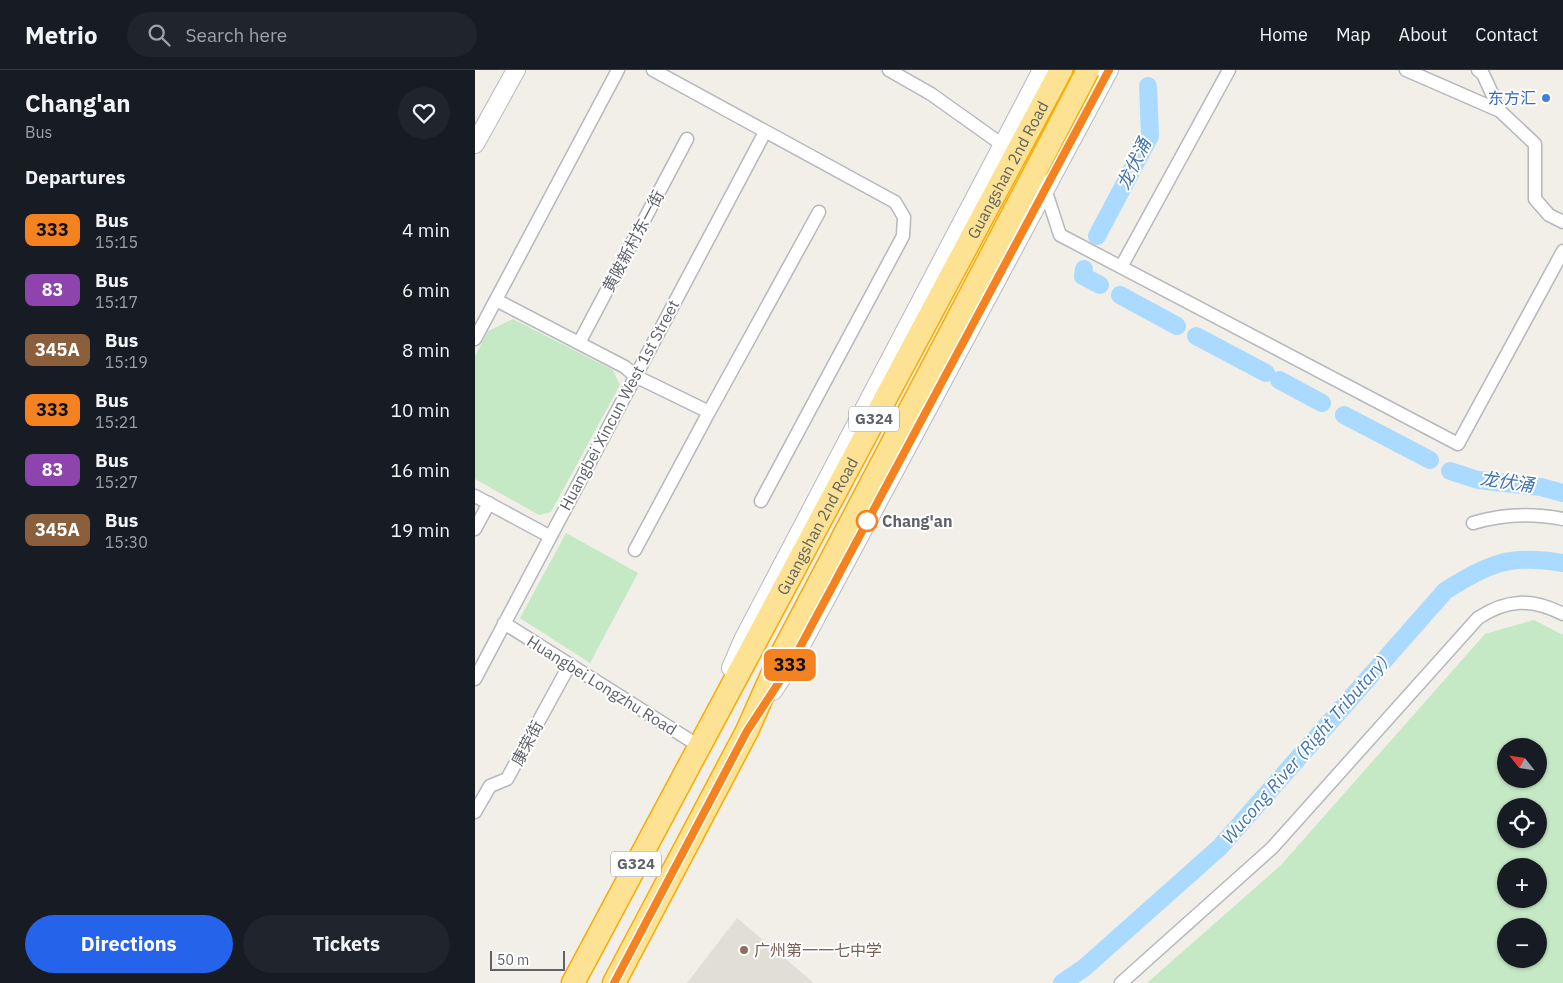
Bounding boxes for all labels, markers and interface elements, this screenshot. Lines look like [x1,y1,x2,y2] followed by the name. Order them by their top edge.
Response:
[127,12,477,57] search box
[25,19,97,51] text: Metrio
[145,21,173,49] icon: search
[185,23,287,47] text: Search here
[1260,23,1308,46] text: Home
[1336,23,1371,46] text: Map
[1399,23,1447,46] text: About
[1475,23,1538,46] text: Contact
[25,87,131,119] text: Chang'an
[398,87,450,139] button: heart
[1488,88,1536,108] place label: 东方汇
[1540,92,1552,104] marker: 东方汇
[963,98,1053,242] street label: Guangshan 2nd Road
[25,122,52,142] text: Bus
[1111,133,1157,193] water label: 龙伏涌
[25,165,125,189] text: Departures
[598,187,668,295] street label: 黄陂新村东一街
[95,208,129,232] text: Bus
[36,218,69,241] text: 333
[402,218,450,242] text: 4 min
[95,232,138,252] text: 15:15
[95,268,129,292] text: Bus
[42,278,63,301] text: 83
[402,278,450,302] text: 6 min
[95,292,138,312] text: 15:17
[555,296,683,514] street label: Huangbei Xincun West 1st Street
[105,328,138,352] text: Bus
[35,338,80,361] text: 345A
[402,338,450,362] text: 8 min
[105,352,148,372] text: 15:19
[95,388,129,412] text: Bus
[36,398,69,421] text: 333
[391,398,450,422] text: 10 min
[849,406,899,432] road number: G324
[95,412,138,432] text: 15:21
[95,448,129,472] text: Bus
[772,454,862,598] street label: Guangshan 2nd Road
[42,458,63,481] text: 83
[391,458,450,482] text: 16 min
[1479,466,1537,497] water label: 龙伏涌
[95,472,138,492] text: 15:27
[105,508,138,532] text: Bus
[856,510,878,532] marker: Chang'an
[882,511,952,531] place label: Chang'an
[35,518,80,541] text: 345A
[391,518,450,542] text: 19 min
[105,532,148,552] text: 15:30
[523,631,681,739] street label: Huangbei Longzhu Road
[761,649,819,681] line badge: 333
[1217,651,1393,849] water label: Wucong River (Right Tributary)
[774,653,806,676] text: 333
[507,717,547,769] street label: 康荣街
[1497,738,1547,788] north arrow
[1497,738,1547,968] map controls
[1497,798,1547,848] button: locate
[611,852,661,876] road number: G324
[1497,858,1547,908] button: +
[25,915,233,973] button: Directions
[243,915,450,973] button: Tickets
[1497,918,1547,968] button: −
[754,940,882,960] place label: 广州第一一七中学
[738,944,750,956] marker: 广州第一一七中学
[490,948,565,971] scale bar
[497,951,529,969] text: 50 m

